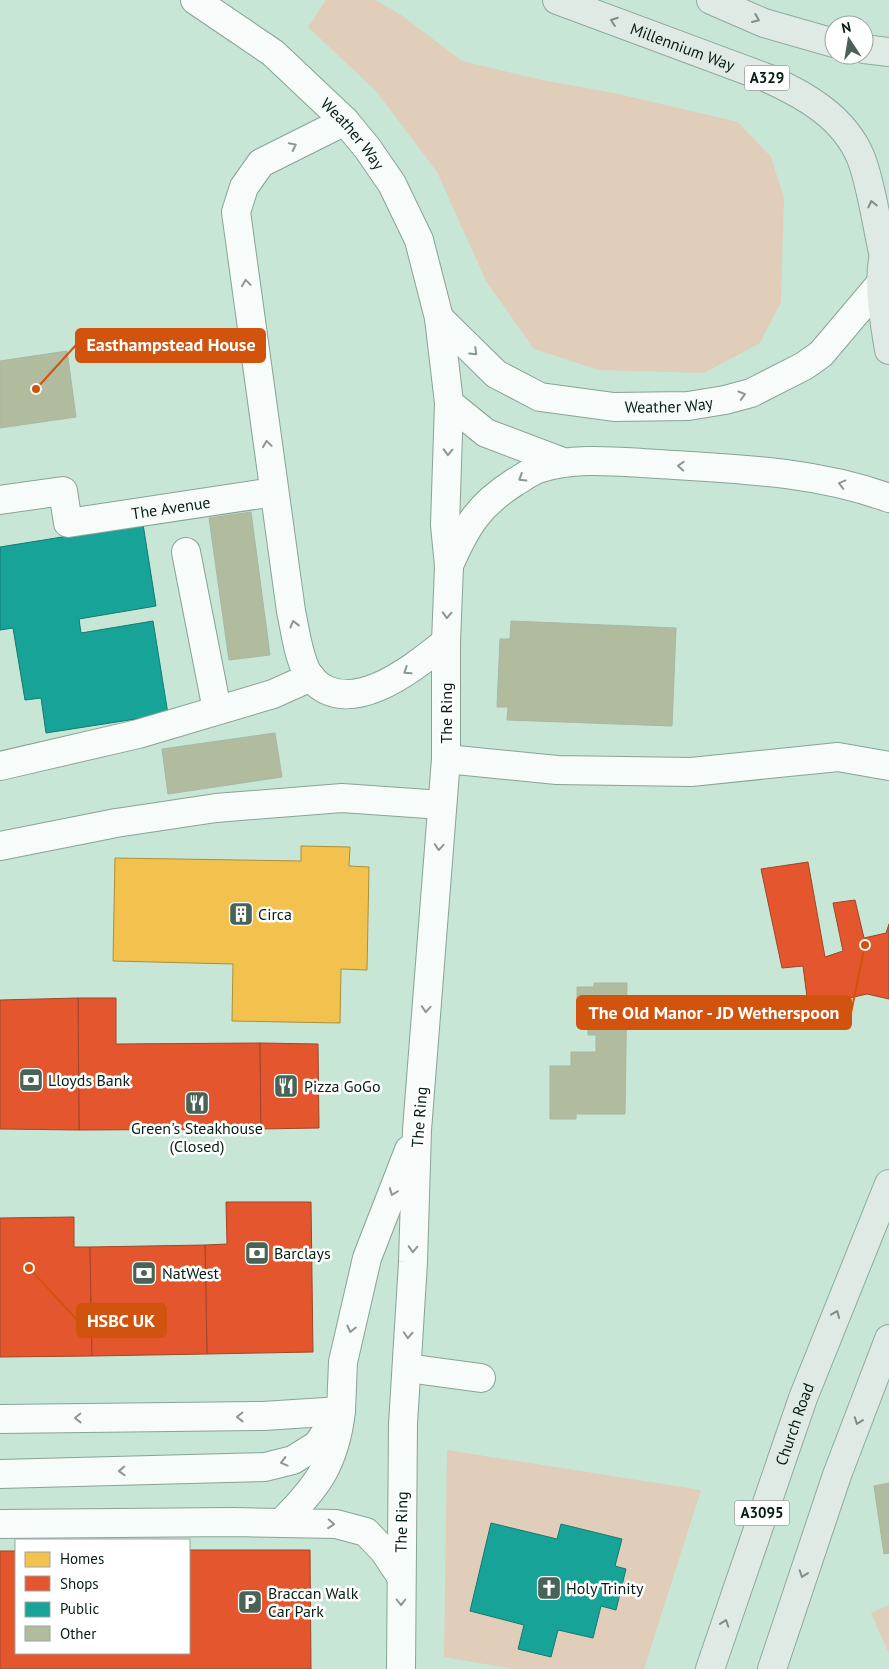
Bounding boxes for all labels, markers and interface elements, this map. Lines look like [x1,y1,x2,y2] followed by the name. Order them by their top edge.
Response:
[751,13,760,23] one-way arrow
[824,15,874,65] north arrow
[610,17,619,27] one-way arrow
[628,18,738,75] street label: Millennium Way
[840,18,853,37] text: N
[744,66,790,90] road number: A329
[317,93,389,174] street label: Weather Way
[288,142,297,152] one-way arrow
[867,200,878,209] one-way arrow
[241,278,252,286] one-way arrow
[76,329,265,362] callout: Easthampstead House
[86,333,256,356] text: Easthampstead House
[468,346,477,355] one-way arrow
[738,391,746,401] one-way arrow
[624,392,715,417] street label: Weather Way
[263,439,273,448] one-way arrow
[443,448,453,456] one-way arrow
[677,460,685,471] one-way arrow
[519,471,528,481] one-way arrow
[839,479,847,489] one-way arrow
[130,492,212,523] street label: The Avenue
[441,611,452,619] one-way arrow
[289,620,300,629] one-way arrow
[403,665,412,675] one-way arrow
[436,682,456,744] street label: The Ring
[433,843,444,851] one-way arrow
[228,901,254,927] building icon: Circa
[258,904,292,924] place label: Circa
[577,996,851,1029] callout: The Old Manor - JD Wetherspoon
[589,1001,839,1024] text: The Old Manor - JD Wetherspoon
[421,1005,432,1013] one-way arrow
[18,1067,44,1093] bank icon: Lloyds Bank
[48,1070,130,1090] place label: Lloyds Bank
[273,1073,299,1099] restaurant icon: Pizza GoGo
[304,1076,380,1096] place label: Pizza GoGo
[407,1086,431,1148] street label: The Ring
[184,1090,210,1116] restaurant icon: Green's Steakhouse (Closed)
[131,1118,263,1156] place label: Green's Steakhouse (Closed)
[389,1187,399,1196] one-way arrow
[244,1240,270,1266] bank icon: Barclays
[274,1243,331,1263] place label: Barclays
[408,1246,418,1253] one-way arrow
[131,1260,157,1286] bank icon: NatWest
[162,1263,220,1283] place label: NatWest
[77,1304,166,1337] callout: HSBC UK
[87,1309,155,1332] text: HSBC UK
[830,1310,840,1319] one-way arrow
[346,1324,357,1333] one-way arrow
[403,1331,414,1339] one-way arrow
[771,1380,818,1468] street label: Church Road
[236,1412,244,1422] one-way arrow
[73,1413,81,1424] one-way arrow
[853,1416,864,1425] one-way arrow
[279,1456,288,1467] one-way arrow
[118,1466,126,1476] one-way arrow
[390,1491,412,1553] street label: The Ring
[734,1500,790,1526] road number: A3095
[327,1518,335,1529] one-way arrow
[15,1539,190,1654] legend
[60,1549,104,1568] text: Homes
[799,1569,809,1578] one-way arrow
[60,1574,99,1593] text: Shops
[536,1575,562,1601] church icon: Holy Trinity
[566,1578,644,1598] place label: Holy Trinity
[268,1583,359,1621] place label: Braccan Walk Car Park
[237,1589,263,1615] parking icon: Braccan Walk Car Park
[396,1598,406,1606] one-way arrow
[60,1599,99,1618] text: Public
[719,1619,729,1627] one-way arrow
[60,1624,96,1643] text: Other

